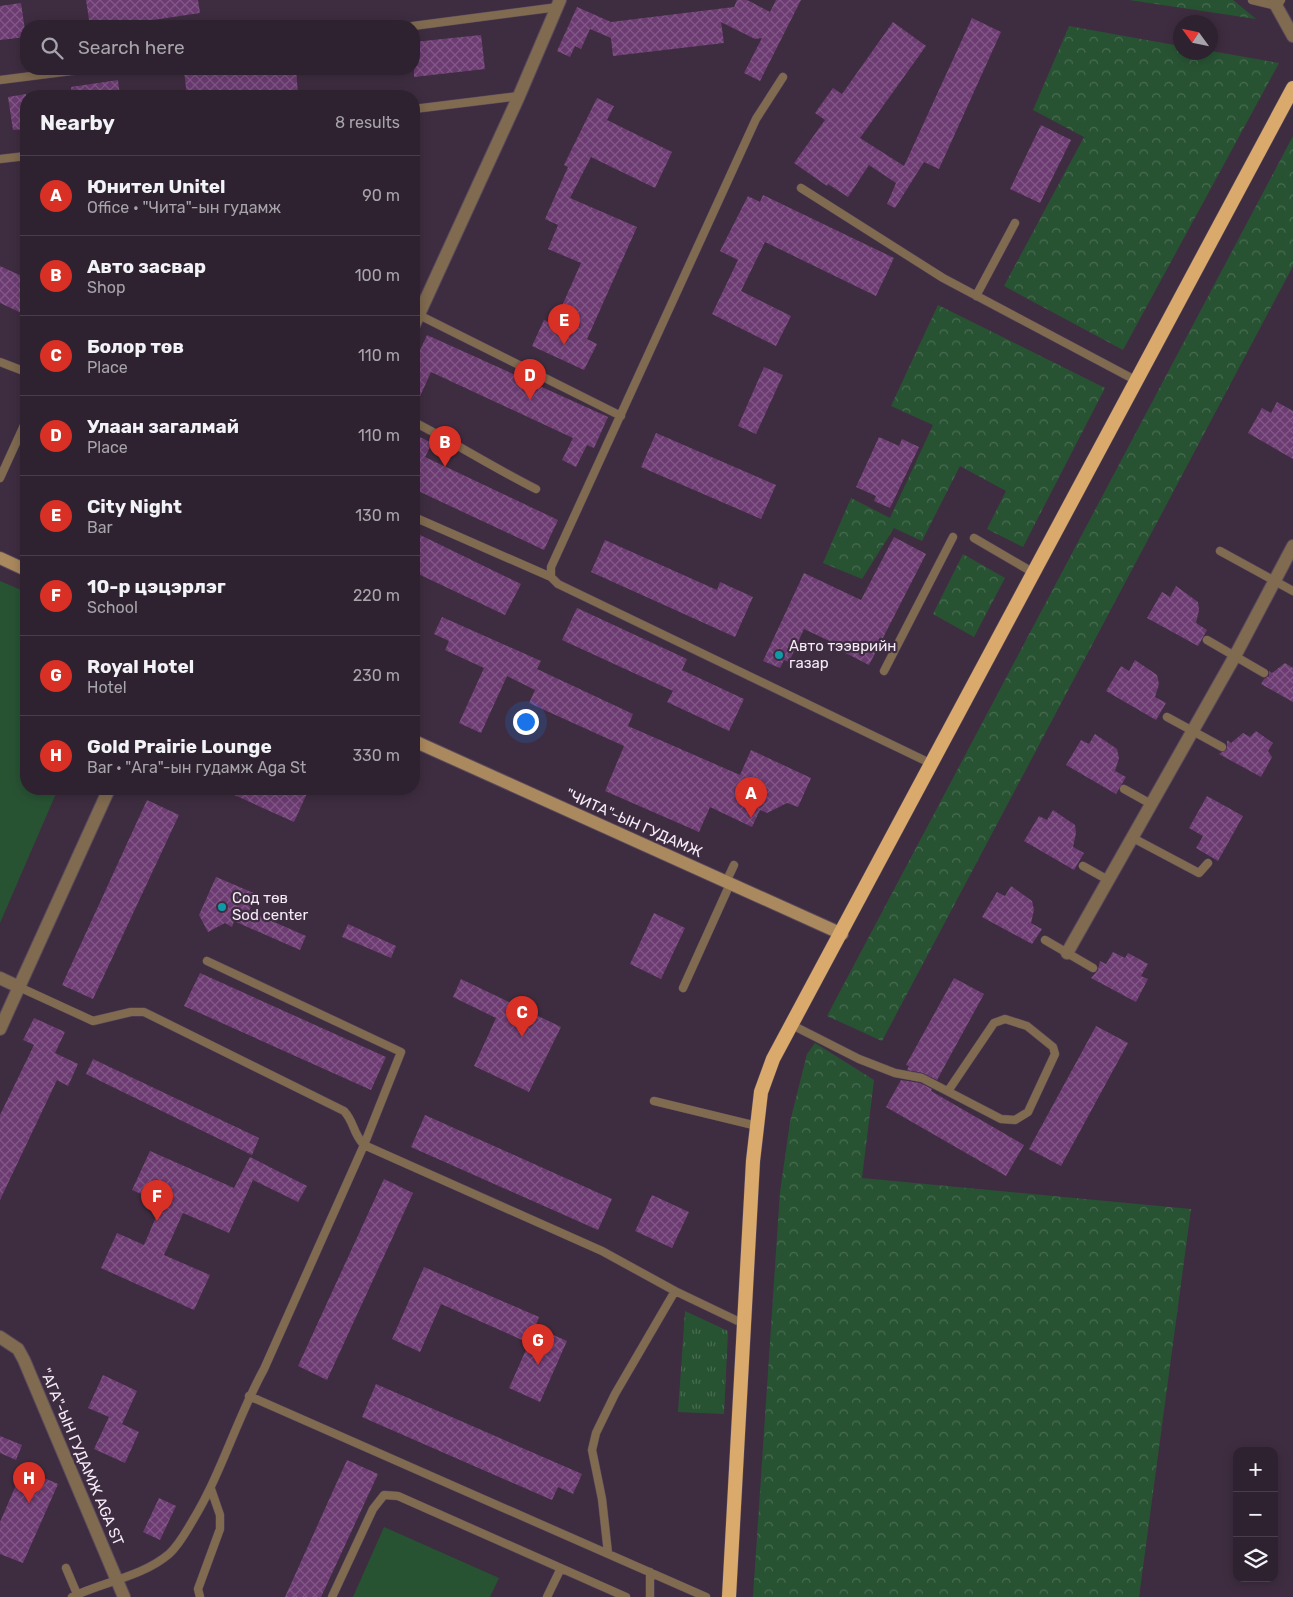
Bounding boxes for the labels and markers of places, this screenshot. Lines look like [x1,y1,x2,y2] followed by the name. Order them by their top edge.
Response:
[548,304,580,345] pin: E
[514,359,546,400] pin: D
[429,426,461,467] pin: B
[789,637,897,672] place label: Авто тээврийн газар
[773,649,785,661] marker: Авто тээврийн газар
[735,777,767,818] pin: A
[232,889,308,924] place label: Сод төв Sod center
[216,901,228,913] marker: Сод төв Sod center
[506,996,538,1037] pin: C
[141,1180,173,1221] pin: F
[522,1324,554,1365] pin: G
[13,1462,45,1503] pin: H

